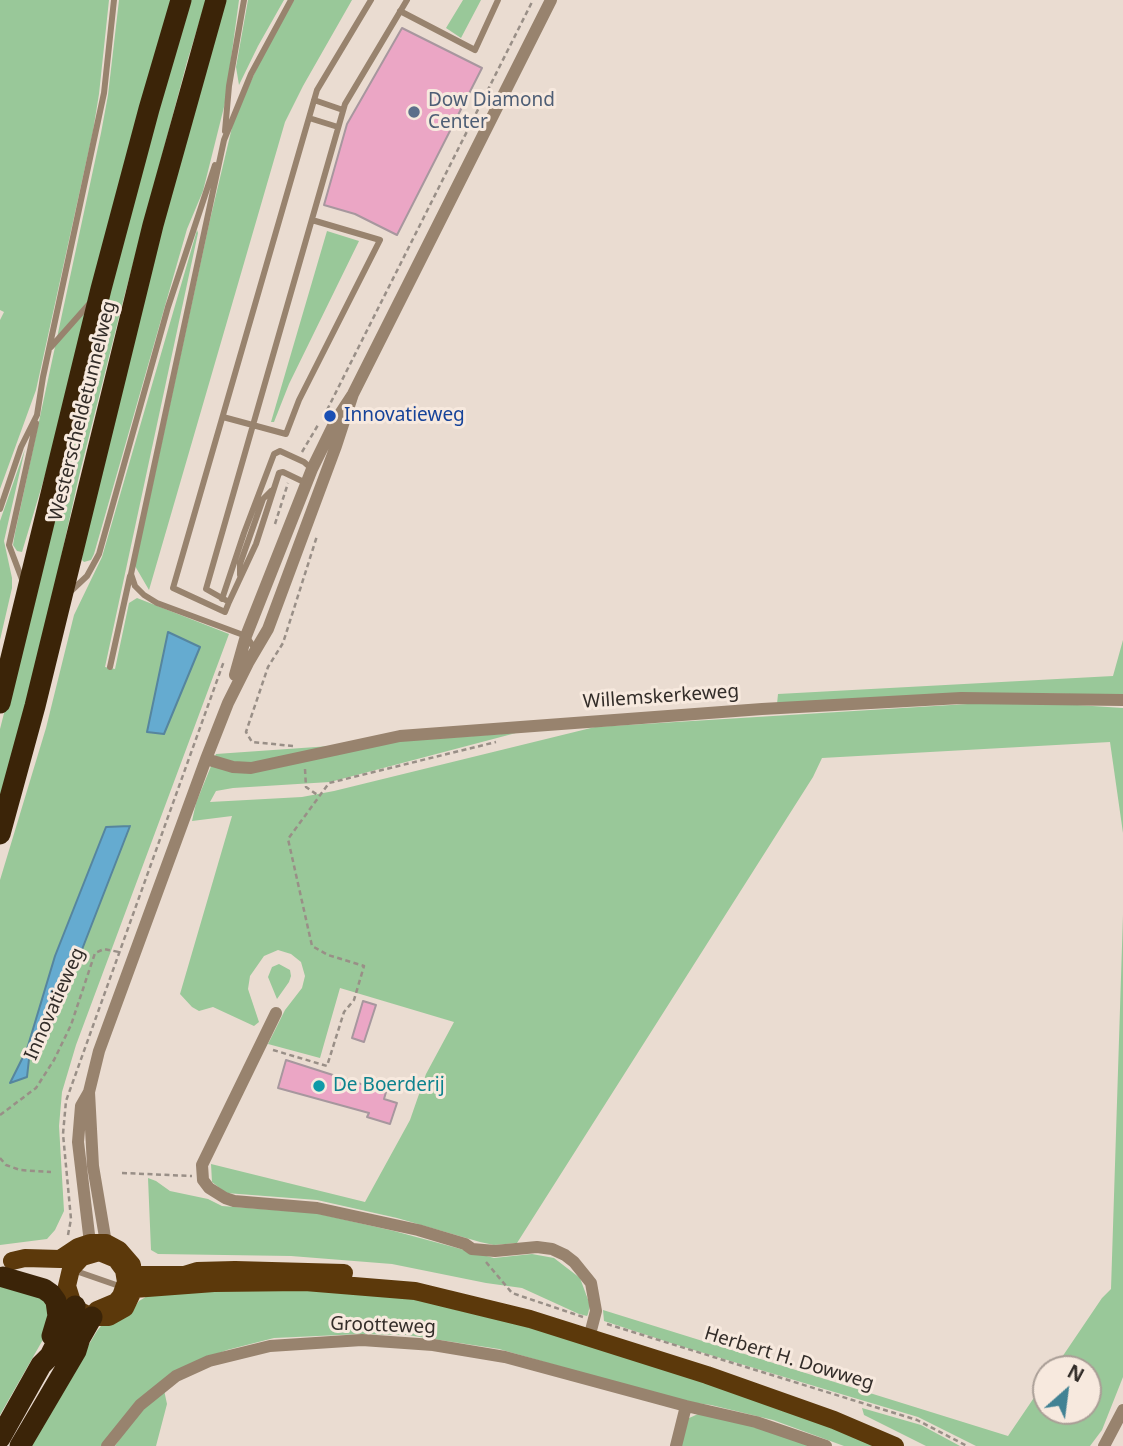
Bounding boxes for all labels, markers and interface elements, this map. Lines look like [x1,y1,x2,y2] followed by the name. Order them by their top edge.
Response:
[428,90,555,134] place label: Dow Diamond Center
[406,104,422,120] marker: Dow Diamond Center
[45,299,121,523] street label: Westerscheldetunnelweg
[344,405,465,427] place label: Innovatieweg
[322,408,338,424] marker: Innovatieweg
[582,680,740,714] street label: Willemskerkeweg
[20,944,90,1064] street label: Innovatieweg
[333,1075,445,1097] place label: De Boerderij
[311,1078,327,1094] marker: De Boerderij
[330,1313,436,1339] street label: Grootteweg
[701,1322,877,1396] street label: Herbert H. Dowweg
[1032,1355,1102,1425] north arrow
[1063,1358,1089,1388] text: N

